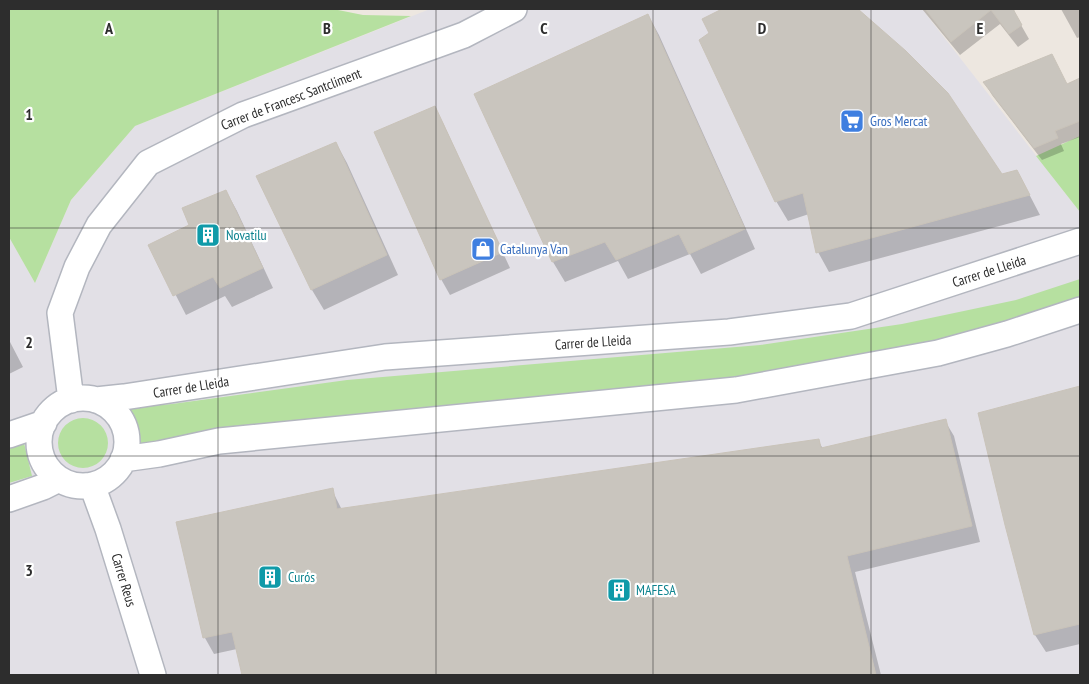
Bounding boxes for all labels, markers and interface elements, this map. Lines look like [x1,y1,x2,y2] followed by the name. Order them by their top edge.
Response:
[104,18,114,38] text: A
[323,18,331,38] text: B
[540,18,548,38] text: C
[758,18,767,38] text: D
[977,18,984,38] text: E
[218,64,364,134] street label: Carrer de Francesc Santcliment
[25,104,33,124] text: 1
[839,108,865,134] supermarket icon: Gros Mercat
[870,112,928,130] place label: Gros Mercat
[195,222,221,248] building icon: Novatilu
[226,226,267,244] place label: Novatilu
[470,236,496,262] shop icon: Catalunya Van
[500,240,568,258] place label: Catalunya Van
[950,251,1028,291] street label: Carrer de Lleida
[554,330,632,354] street label: Carrer de Lleida
[25,332,33,352] text: 2
[152,372,230,402] street label: Carrer de Lleida
[107,551,141,609] street label: Carrer Reus
[25,560,33,580] text: 3
[257,564,283,590] building icon: Curós
[288,568,315,586] place label: Curós
[606,577,632,603] building icon: MAFESA
[636,581,676,599] place label: MAFESA

